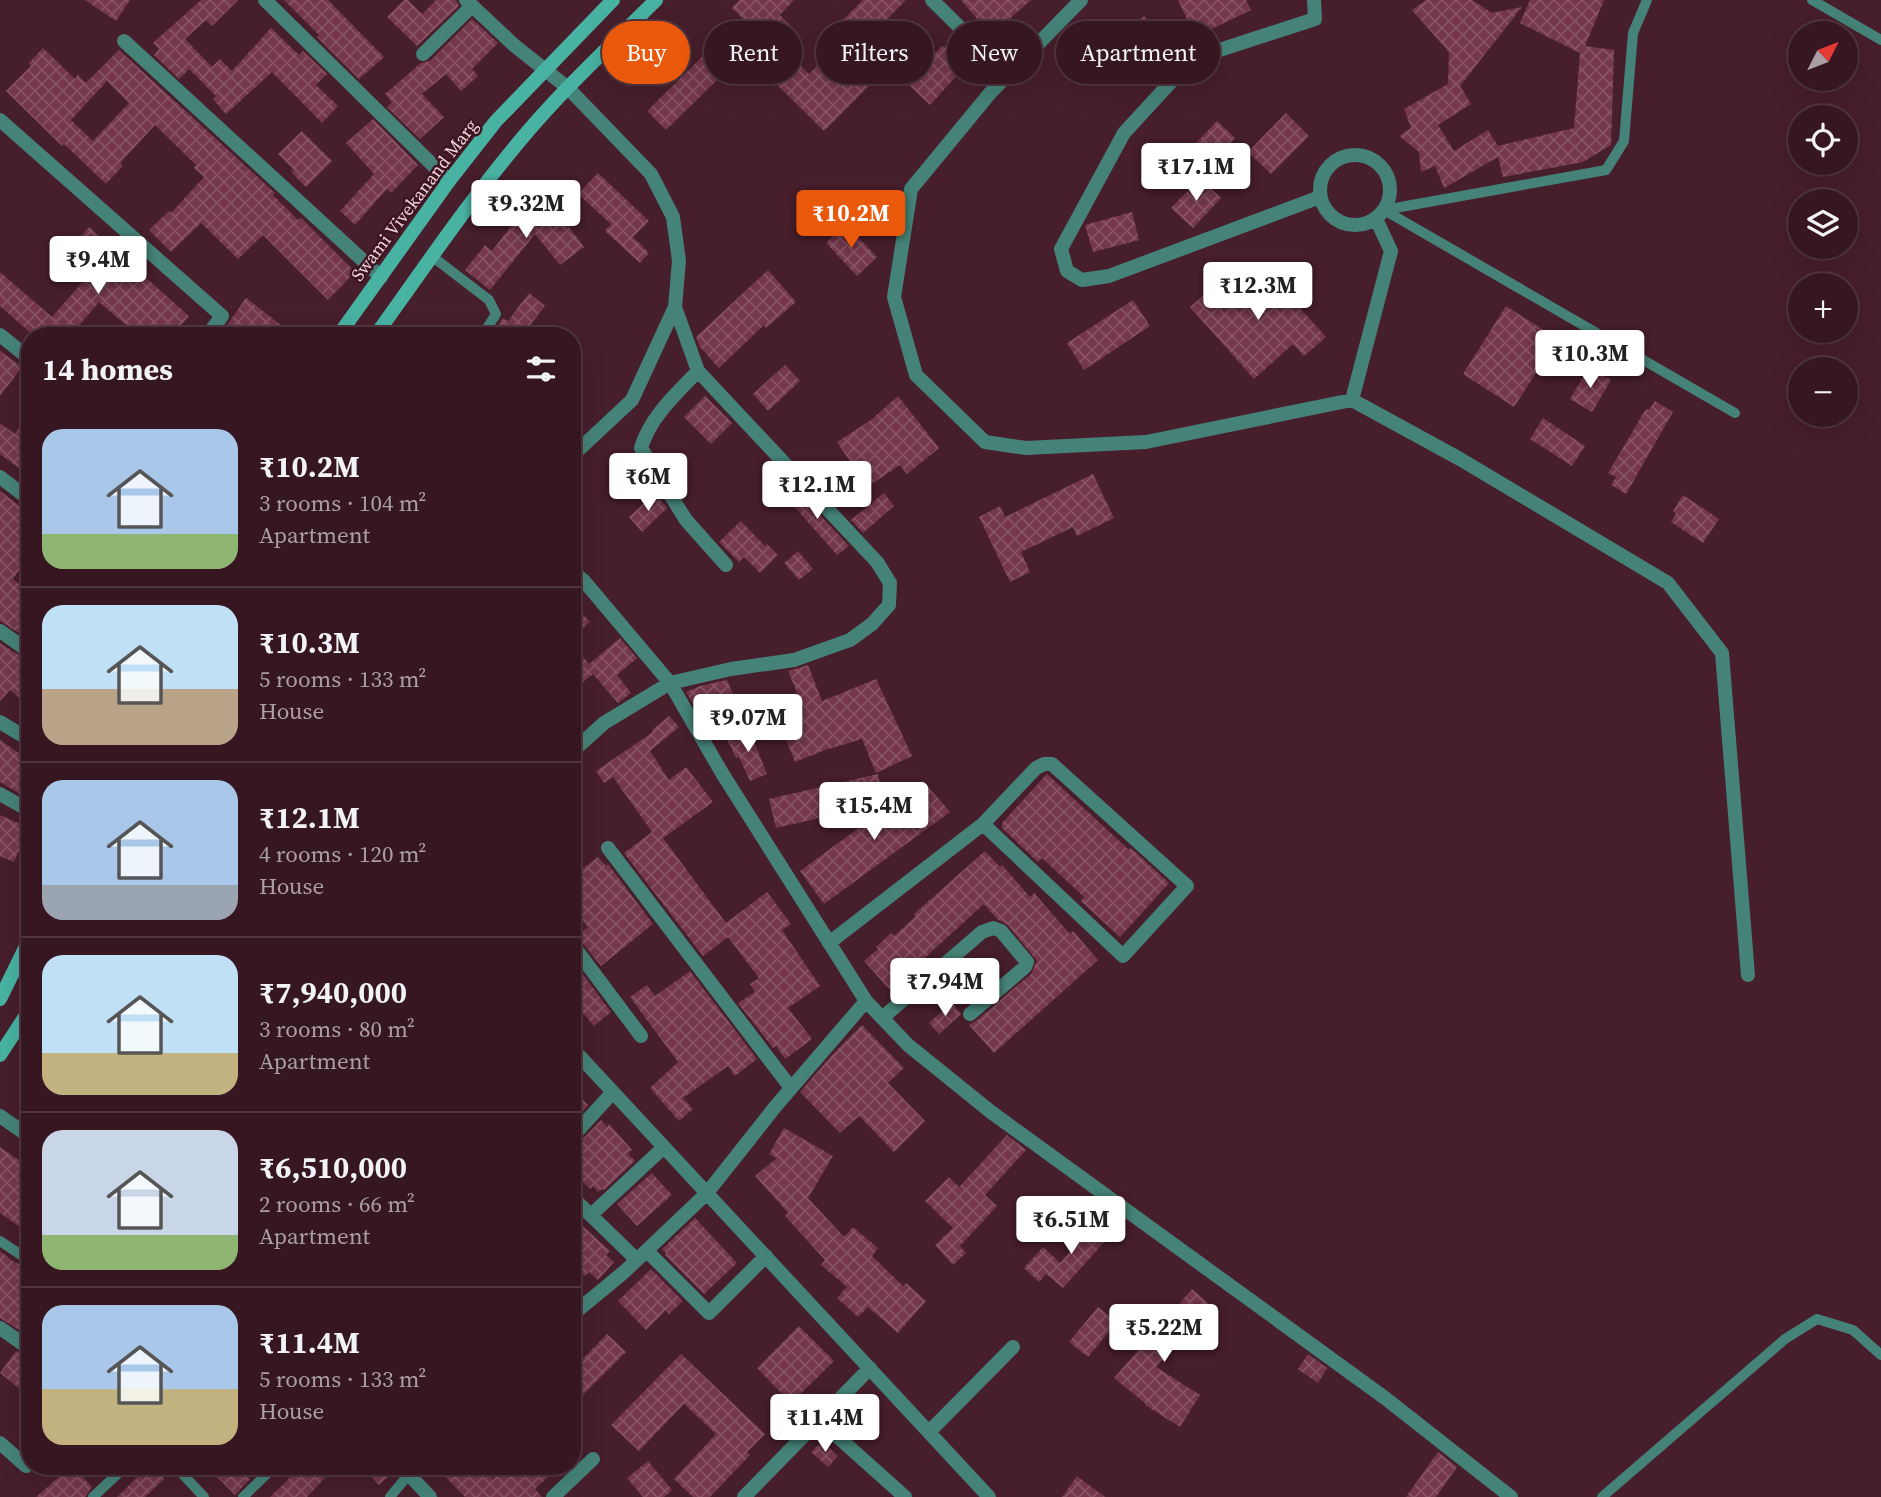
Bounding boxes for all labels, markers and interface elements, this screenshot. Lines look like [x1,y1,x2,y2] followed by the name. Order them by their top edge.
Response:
[602,21,690,84] chip: Buy
[704,21,802,84] chip: Rent
[816,21,933,84] chip: Filters
[947,21,1042,84] chip: New
[1056,21,1220,84] chip: Apartment
[1788,21,1858,91] north arrow
[1788,21,1858,427] map controls
[1788,105,1858,175] button: locate
[345,114,483,286] street label: Swami Vivekanand Marg
[1139,144,1253,203] pin: ₹17.1M
[1157,150,1235,182] text: ₹17.1M
[469,180,583,240] pin: ₹9.32M
[487,187,565,219] text: ₹9.32M
[1788,189,1858,259] button: layers
[794,190,908,250] pin: ₹10.2M
[812,197,890,229] text: ₹10.2M
[49,236,147,296] pin: ₹9.4M
[66,243,130,275] text: ₹9.4M
[1201,262,1315,322] pin: ₹12.3M
[1219,269,1297,301] text: ₹12.3M
[1788,273,1858,343] button: +
[1533,330,1647,390] pin: ₹10.3M
[1551,337,1629,369] text: ₹10.3M
[42,349,173,390] text: 14 homes
[522,350,560,388] icon: filters
[1788,357,1858,427] button: −
[259,446,360,487] text: ₹10.2M
[614,454,682,513] pin: ₹6M
[98,457,182,541] icon: home
[625,460,671,492] text: ₹6M
[760,462,874,521] pin: ₹12.1M
[778,468,856,500] text: ₹12.1M
[259,487,426,519] text: 3 rooms · 104 m²
[259,519,370,551] text: Apartment
[259,622,360,663] text: ₹10.3M
[98,633,182,717] icon: home
[259,663,426,695] text: 5 rooms · 133 m²
[691,694,805,754] pin: ₹9.07M
[259,695,324,727] text: House
[709,701,787,733] text: ₹9.07M
[817,782,931,842] pin: ₹15.4M
[835,789,913,821] text: ₹15.4M
[259,797,360,838] text: ₹12.1M
[98,808,182,892] icon: home
[259,838,426,870] text: 4 rooms · 120 m²
[259,870,324,902] text: House
[888,958,1002,1018] pin: ₹7.94M
[906,965,984,997] text: ₹7.94M
[259,972,407,1013] text: ₹7,940,000
[98,983,182,1067] icon: home
[259,1013,415,1045] text: 3 rooms · 80 m²
[259,1045,370,1077] text: Apartment
[259,1147,407,1188] text: ₹6,510,000
[98,1158,182,1242] icon: home
[259,1188,415,1220] text: 2 rooms · 66 m²
[1014,1196,1128,1256] pin: ₹6.51M
[1032,1203,1110,1235] text: ₹6.51M
[259,1220,370,1252] text: Apartment
[1107,1304,1221,1364] pin: ₹5.22M
[1125,1311,1203,1343] text: ₹5.22M
[259,1322,360,1363] text: ₹11.4M
[98,1333,182,1417] icon: home
[259,1363,426,1395] text: 5 rooms · 133 m²
[768,1394,882,1454] pin: ₹11.4M
[259,1395,324,1427] text: House
[786,1401,864,1433] text: ₹11.4M

